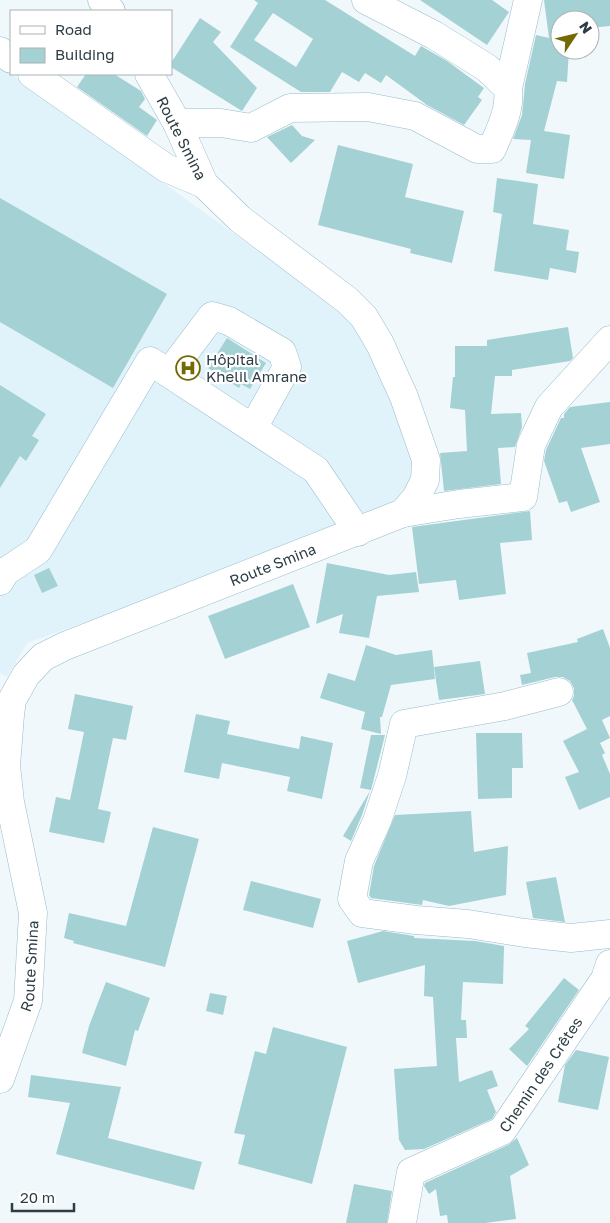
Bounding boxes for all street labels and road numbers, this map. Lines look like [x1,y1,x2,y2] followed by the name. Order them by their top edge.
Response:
[153,93,211,183] street label: Route Smina
[227,539,318,589] street label: Route Smina
[16,920,42,1014] street label: Route Smina
[495,1013,586,1135] street label: Chemin des Crêtes

